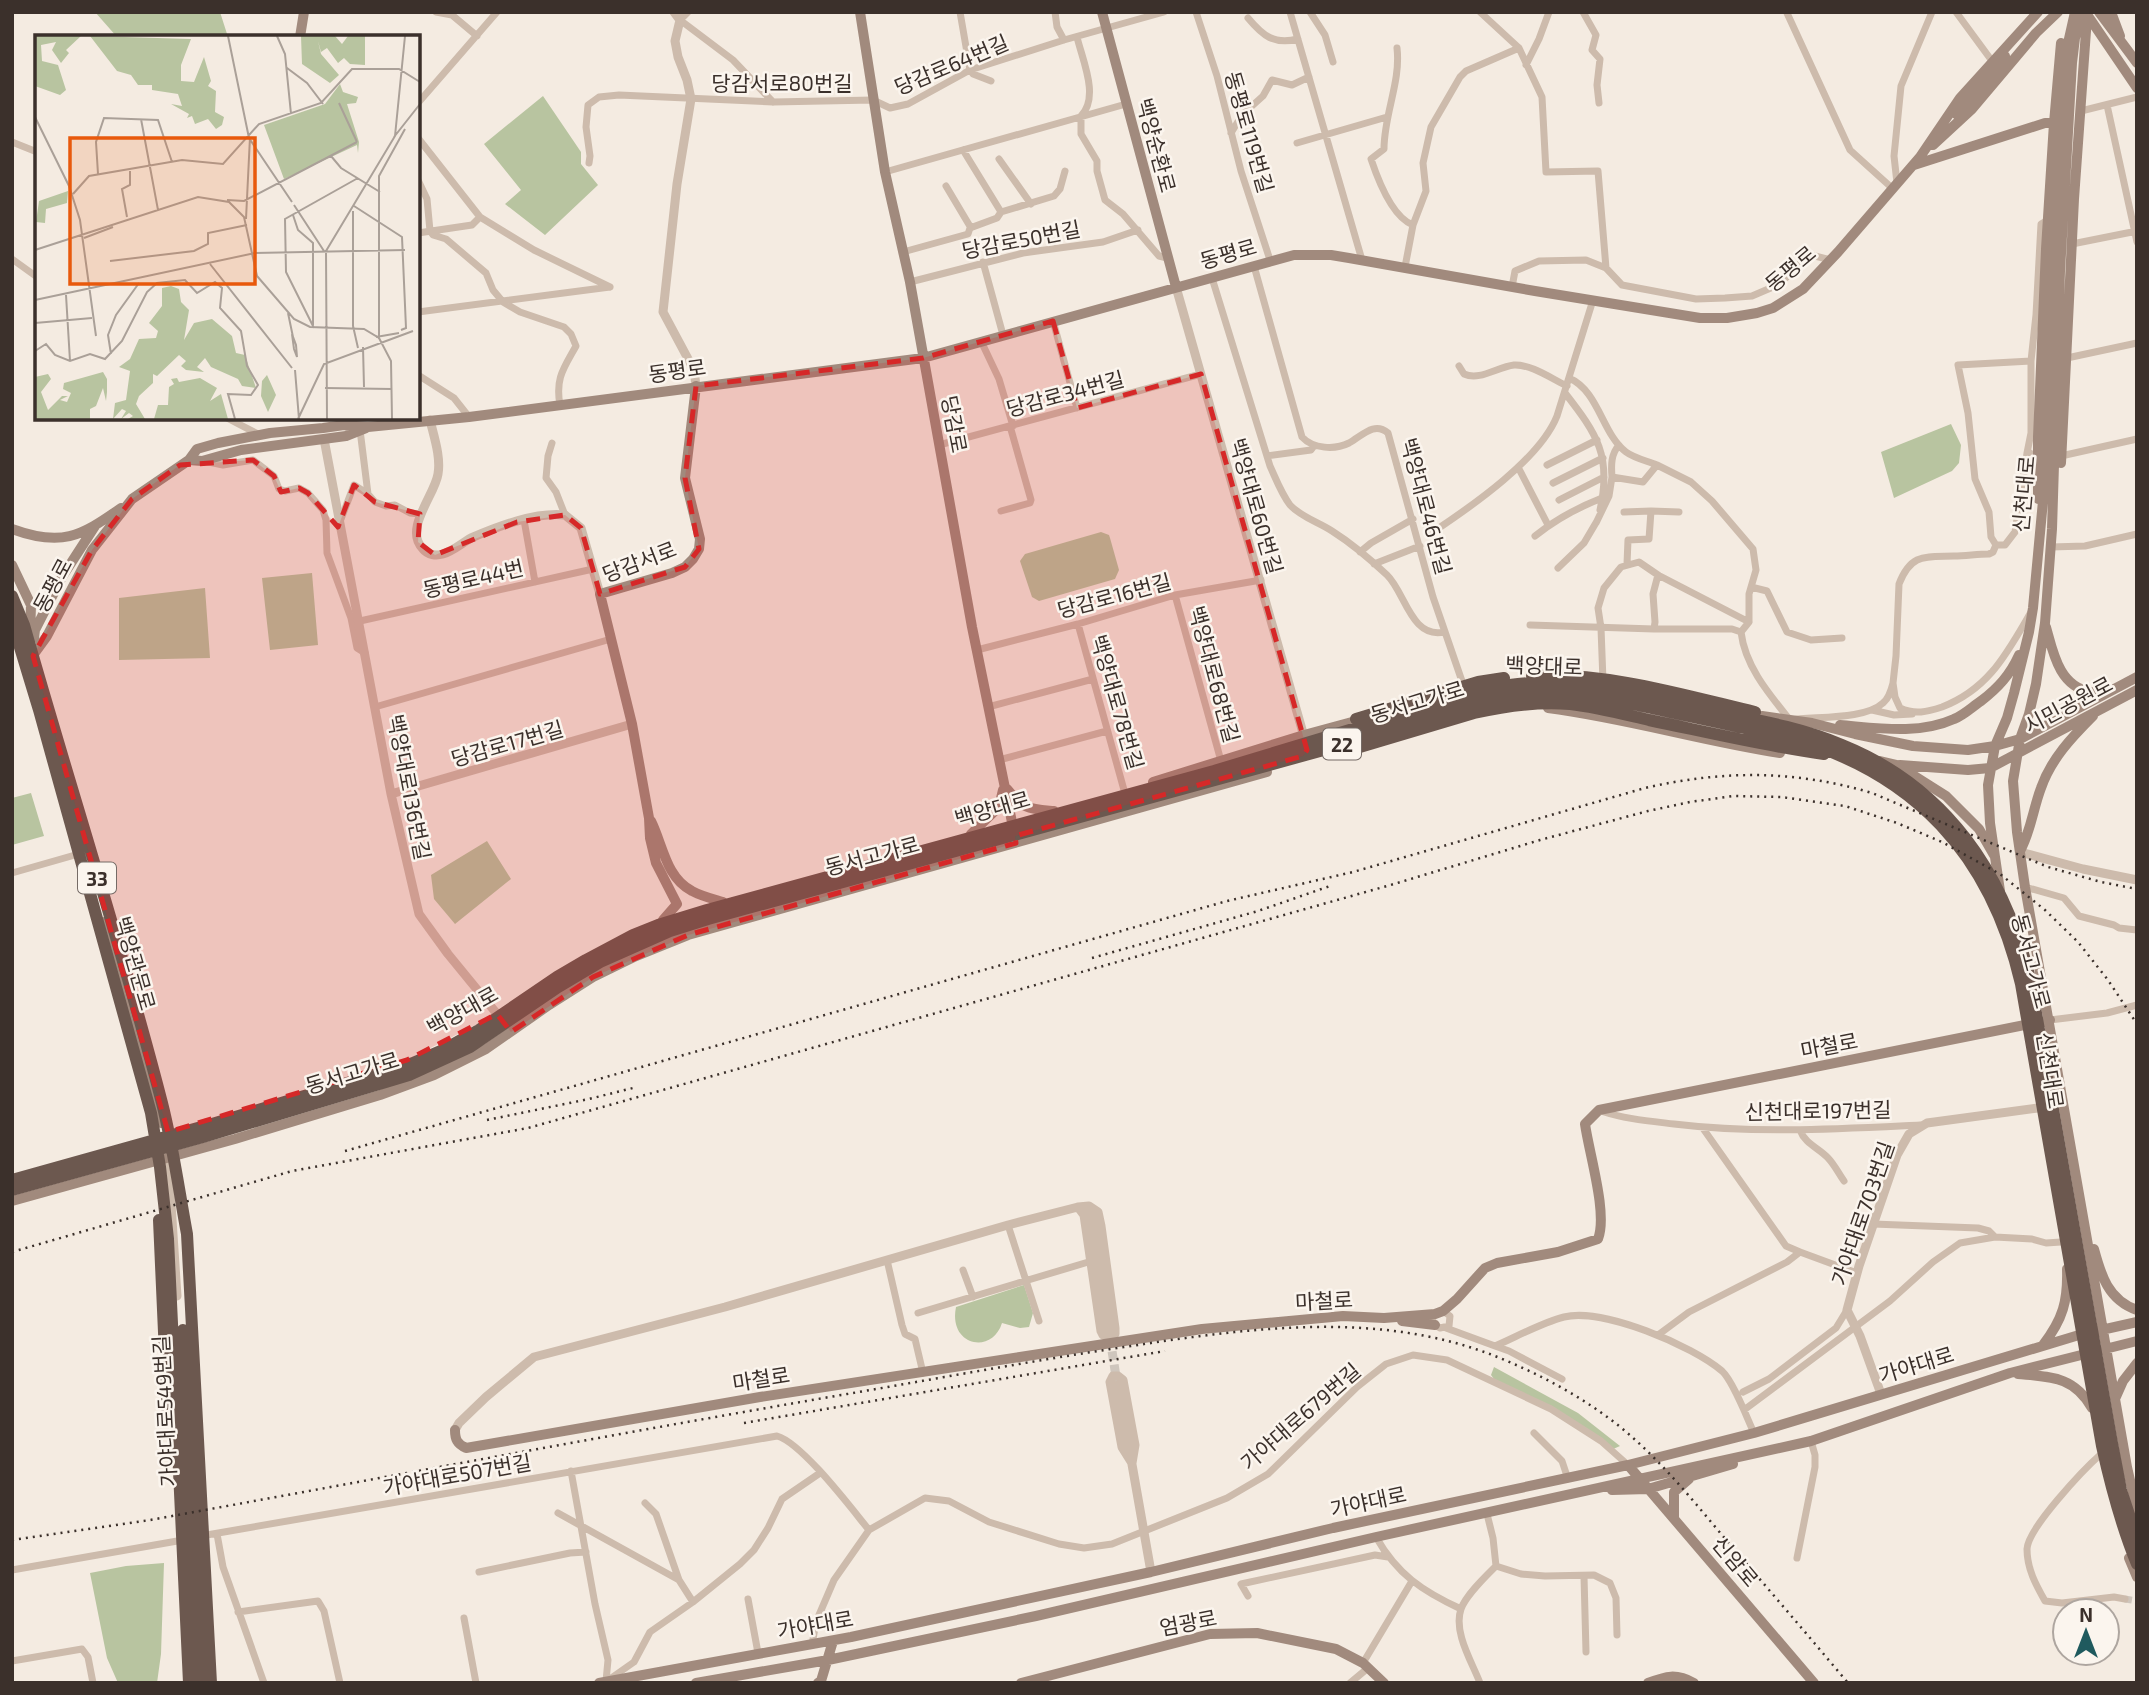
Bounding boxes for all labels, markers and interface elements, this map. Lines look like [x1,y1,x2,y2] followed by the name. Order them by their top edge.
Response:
[890,29,1012,99] street label: 당감로64번길
[35,35,420,420] inset map
[1221,68,1279,196] street label: 동평로119번길
[711,70,853,95] street label: 당감서로80번길
[1132,95,1182,195] street label: 백양순환로
[959,215,1083,263] street label: 당감로50번길
[1197,233,1259,273] street label: 동평로
[1760,240,1820,296] street label: 동평로
[647,354,707,386] street label: 동평로
[1003,365,1127,421] street label: 당감로34번길
[937,393,973,455] street label: 당감로
[1226,435,1288,577] street label: 백양대로60번길
[1397,435,1457,577] street label: 백양대로46번길
[2007,454,2039,534] street label: 신천대로
[598,535,680,587] street label: 당감서로
[27,554,77,616] street label: 동평로
[420,554,526,602] street label: 동평로44번
[1054,568,1174,622] street label: 당감로16번길
[1185,603,1245,745] street label: 백양대로68번길
[1087,632,1149,772] street label: 백양대로78번길
[1505,651,1583,679] street label: 백양대로
[2019,670,2117,738] street label: 시민공원로
[1367,675,1467,727] street label: 동서고가로
[384,712,436,862] street label: 백양대로136번길
[448,715,566,771] street label: 당감로17번길
[1323,729,1361,760] road number: 22
[951,785,1033,831] street label: 백양대로
[822,830,922,880] street label: 동서고가로
[78,862,116,894] road number: 33
[2007,911,2057,1011] street label: 동서고가로
[111,913,161,1013] street label: 백양관문로
[422,980,502,1040] street label: 백양대로
[1798,1027,1860,1063] street label: 마철로
[2033,1030,2069,1110] street label: 신천대로
[302,1046,402,1098] street label: 동서고가로
[1744,1096,1892,1124] street label: 신천대로197번길
[1826,1138,1898,1288] street label: 가야대로703번길
[1294,1286,1354,1314] street label: 마철로
[148,1334,180,1488] street label: 가야대로549번길
[1875,1341,1957,1387] street label: 가야대로
[1235,1357,1365,1475] street label: 가야대로679번길
[730,1361,792,1395] street label: 마철로
[381,1449,533,1499] street label: 가야대로507번길
[1328,1481,1408,1521] street label: 가야대로
[1708,1531,1764,1591] street label: 신암로
[2051,1597,2121,1667] north arrow
[2079,1603,2093,1626] text: N
[1157,1604,1219,1640] street label: 엄광로
[775,1605,855,1643] street label: 가야대로

